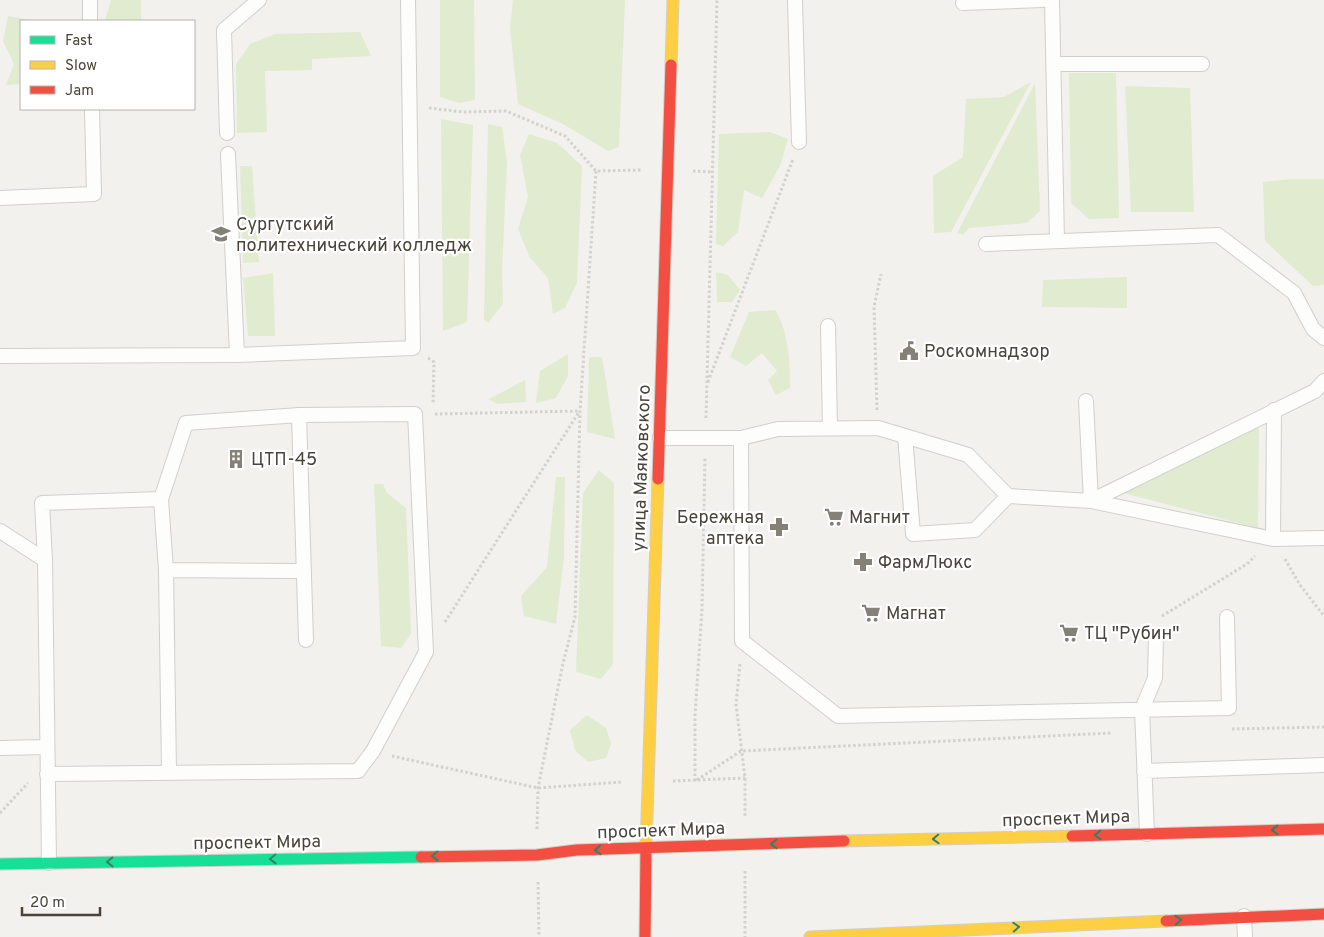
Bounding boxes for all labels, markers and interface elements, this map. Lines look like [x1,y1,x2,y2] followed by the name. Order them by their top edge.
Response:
[20,20,195,110] legend
[65,32,93,51] text: Fast
[65,57,97,76] text: Slow
[65,82,94,101] text: Jam
[236,214,472,258] place label: Сургутский политехнический колледж
[210,223,232,245] school or university icon: Сургутский политехнический колледж
[898,340,920,362] public building icon: Роскомнадзор
[924,341,1050,364] place label: Роскомнадзор
[628,384,657,552] street label: улица Маяковского
[225,448,247,470] building icon: ЦТП-45
[251,449,317,472] place label: ЦТП-45
[823,506,845,528] supermarket icon: Магнит
[677,507,764,551] place label: Бережная аптека
[849,507,910,530] place label: Магнит
[768,516,790,538] pharmacy icon: Бережная аптека
[852,551,874,573] pharmacy icon: ФармЛюкс
[878,552,972,575] place label: ФармЛюкс
[860,602,882,624] supermarket icon: Магнат
[886,603,946,626] place label: Магнат
[1058,622,1080,644] supermarket icon: ТЦ "Рубин"
[1084,623,1179,646] place label: ТЦ "Рубин"
[1002,806,1130,833] street label: проспект Мира
[597,818,725,845] street label: проспект Мира
[1271,825,1279,835] one-way arrow
[1094,830,1102,840] one-way arrow
[193,831,321,856] street label: проспект Мира
[932,834,940,845] one-way arrow
[769,838,777,849] one-way arrow
[593,844,601,855] one-way arrow
[431,851,439,862] one-way arrow
[269,854,276,864] one-way arrow
[106,857,114,867] one-way arrow
[22,884,100,916] scale bar
[30,894,65,913] text: 20 m
[1174,914,1182,925] one-way arrow
[1012,922,1020,933] one-way arrow

